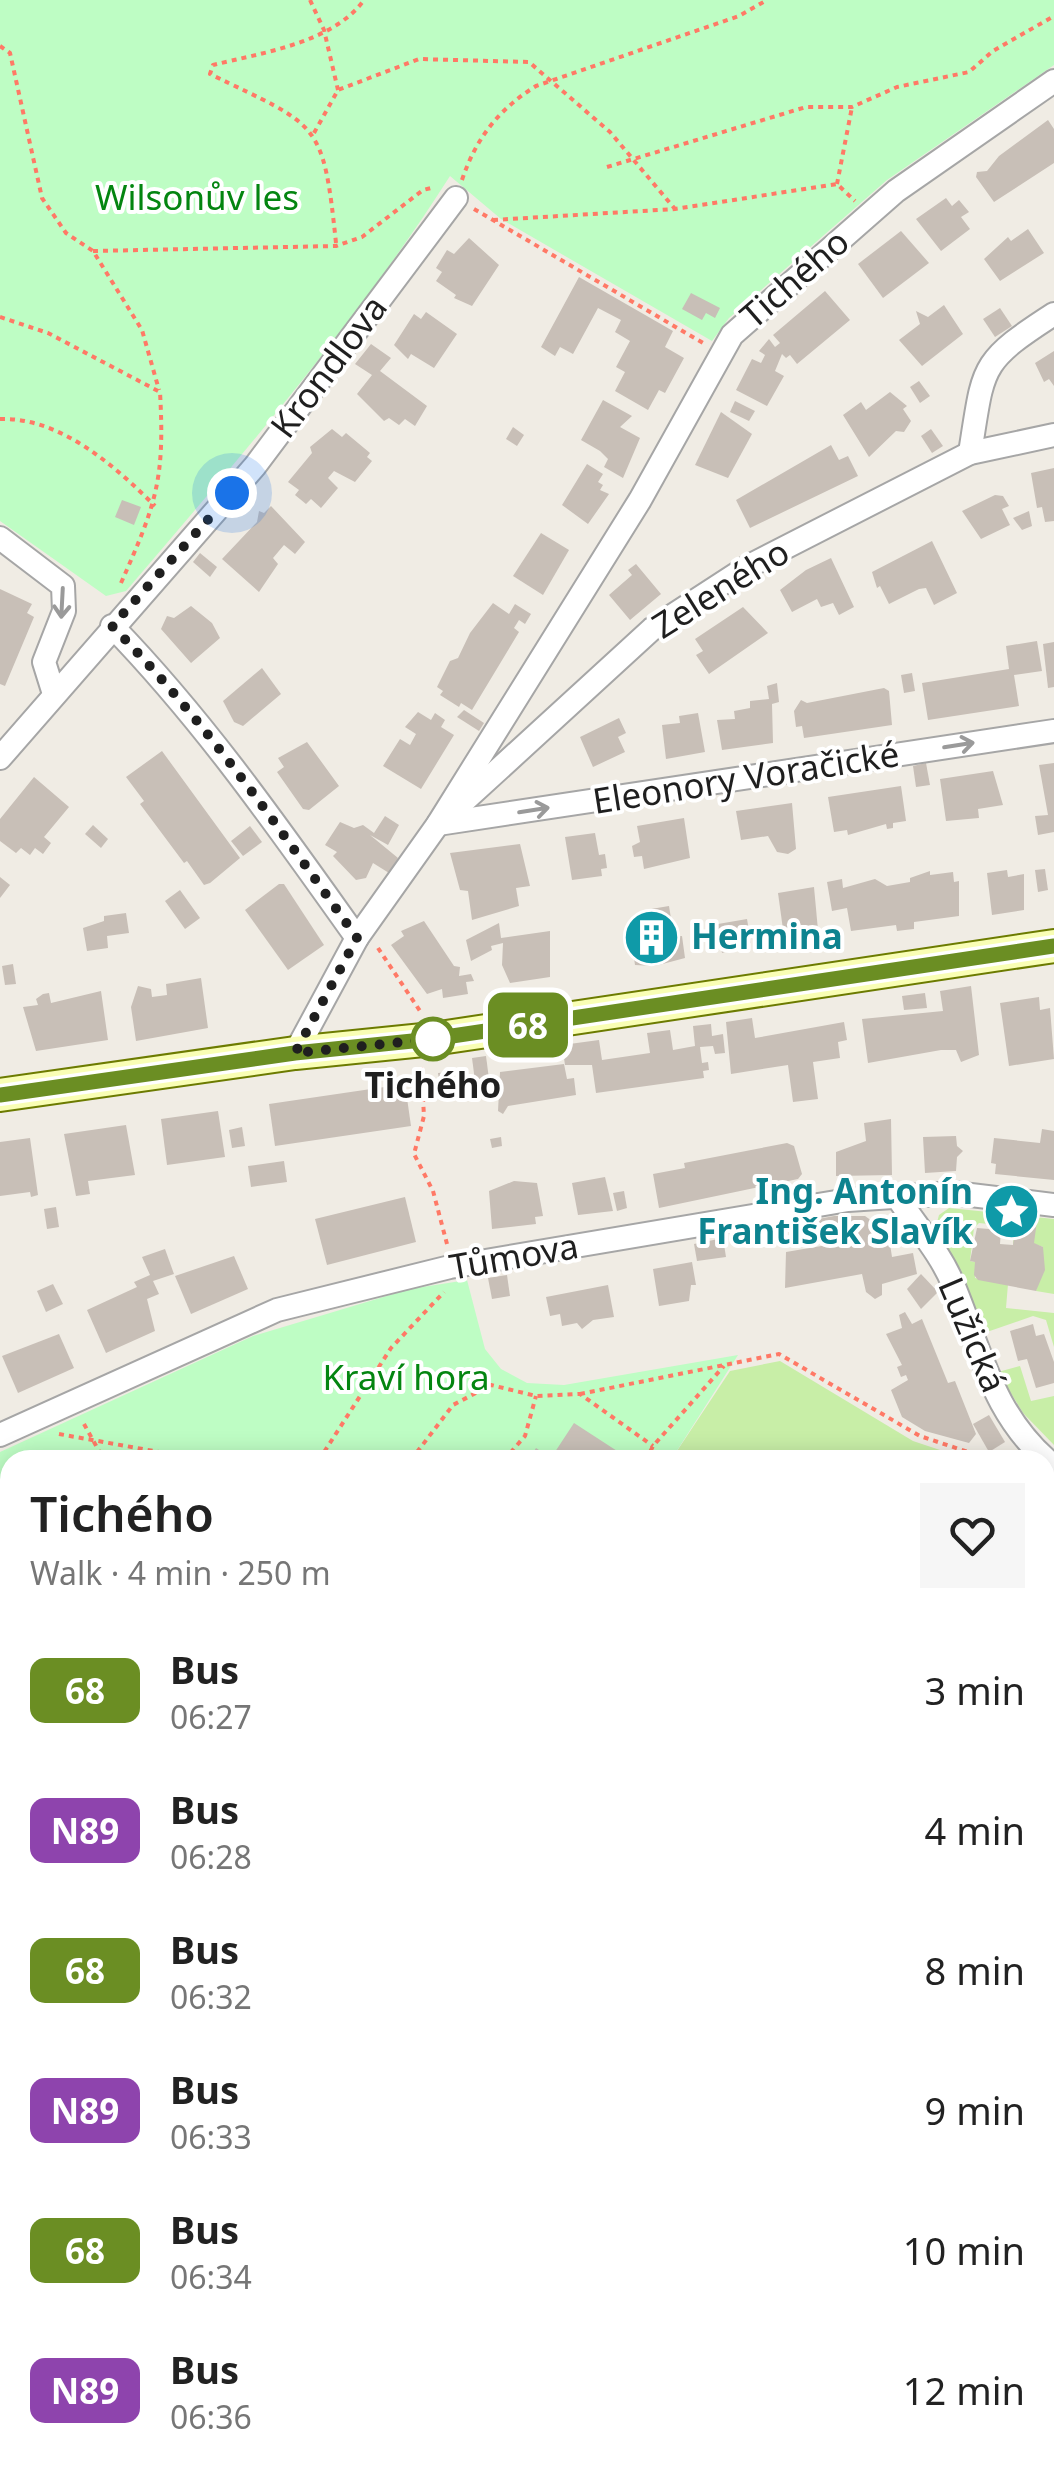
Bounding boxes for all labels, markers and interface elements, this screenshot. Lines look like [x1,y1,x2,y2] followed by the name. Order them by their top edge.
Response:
[95,173,299,220] park label: Wilsonův les
[730,218,858,338] street label: Tichého
[259,285,397,447] street label: Krondlova
[207,468,257,518] your location
[643,527,797,648] street label: Zeleného
[52,586,71,618] one-way arrow
[589,729,902,824] street label: Eleonory Voračické
[943,736,975,754] one-way arrow
[518,800,550,819] one-way arrow
[622,907,682,967] building icon: Hermina
[691,912,843,959] place label: Hermina
[483,992,573,1058] line badge: 68
[508,1002,548,1049] text: 68
[412,1018,454,1060] marker: Tichého
[365,1061,502,1108] place label: Tichého
[697,1167,973,1254] place label: Ing. Antonín František Slavík
[982,1182,1042,1242] place icon: Ing. Antonín František Slavík
[446,1221,582,1290] street label: Tůmova
[928,1270,1019,1399] street label: Lužická
[322,1353,490,1400] park label: Kraví hora
[30,1481,214,1546] text: Tichého
[920,1483,1025,1588] button: heart
[30,1551,331,1594] text: Walk · 4 min · 250 m
[170,1643,239,1695] text: Bus
[925,1664,1025,1716] text: 3 min
[65,1667,105,1714] text: 68
[170,1695,252,1738] text: 06:27
[170,1783,239,1835] text: Bus
[925,1804,1025,1856] text: 4 min
[51,1807,119,1854] text: N89
[170,1835,252,1878] text: 06:28
[170,1923,239,1975] text: Bus
[925,1944,1025,1996] text: 8 min
[65,1947,105,1994] text: 68
[170,1975,252,2018] text: 06:32
[170,2063,239,2115] text: Bus
[925,2084,1025,2136] text: 9 min
[51,2087,119,2134] text: N89
[170,2115,252,2158] text: 06:33
[170,2203,239,2255] text: Bus
[903,2224,1025,2276] text: 10 min
[65,2227,105,2274] text: 68
[170,2255,252,2298] text: 06:34
[170,2343,239,2395] text: Bus
[903,2364,1025,2416] text: 12 min
[51,2367,119,2414] text: N89
[170,2395,252,2438] text: 06:36

